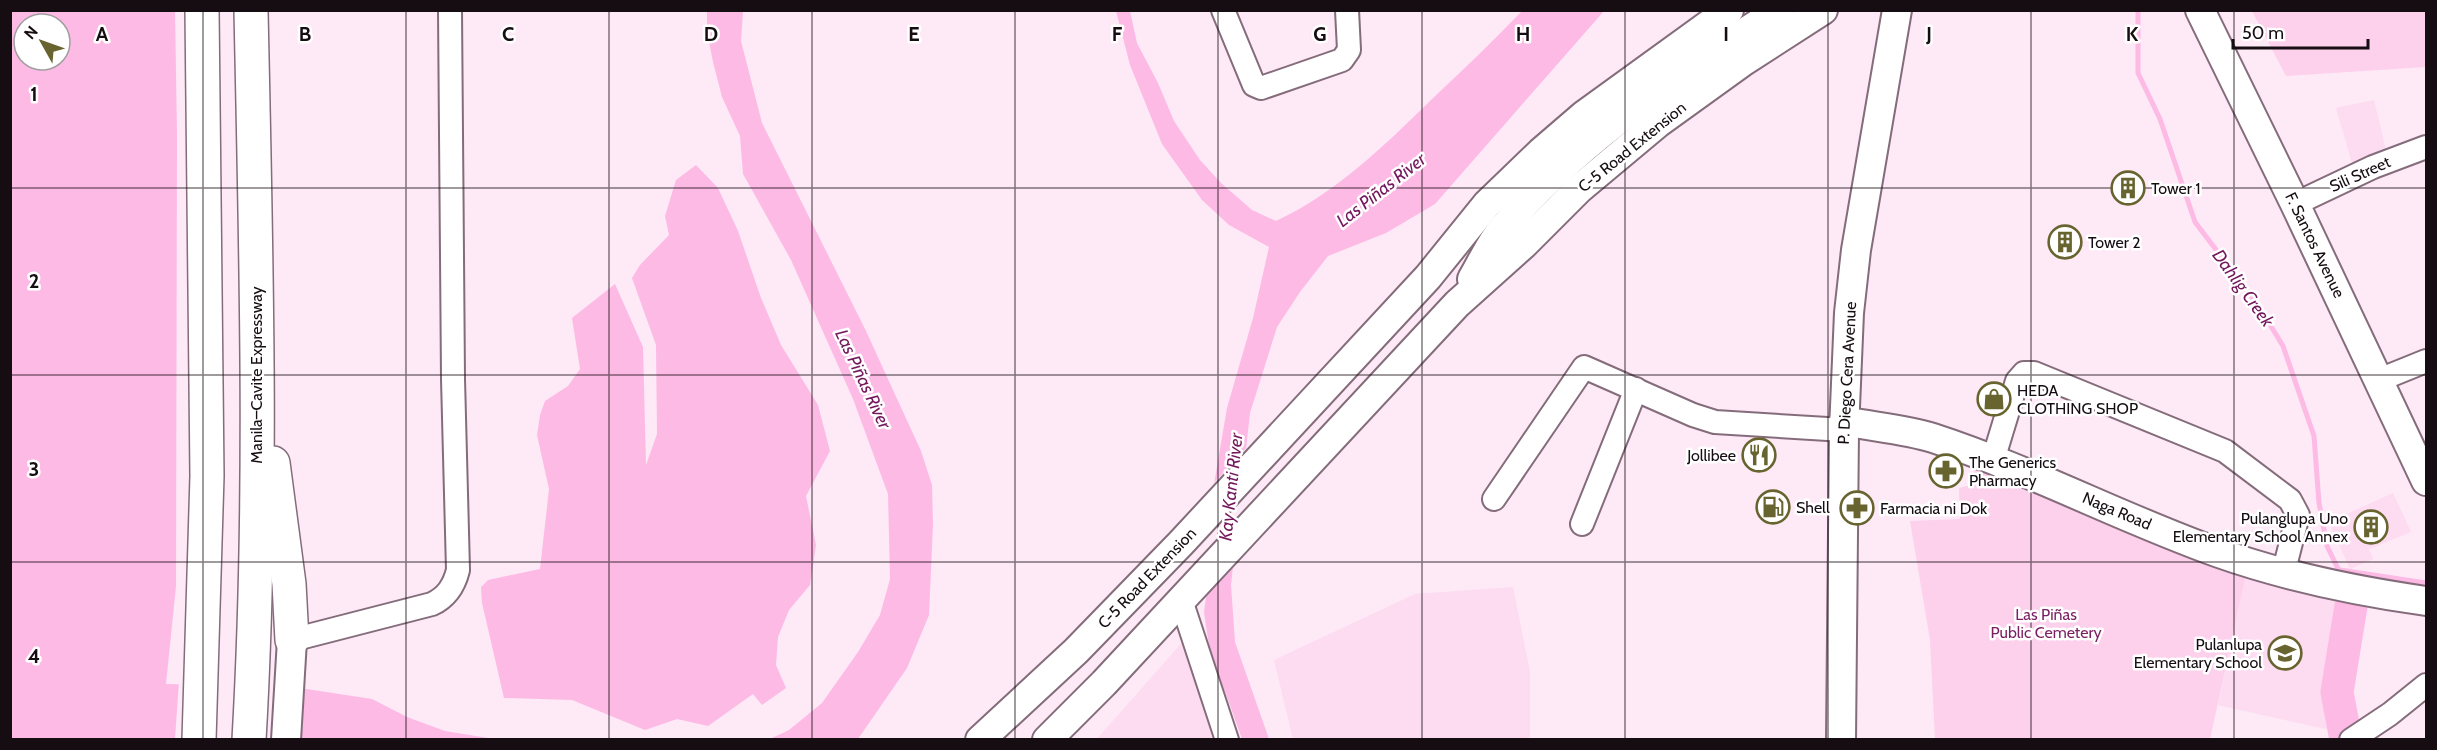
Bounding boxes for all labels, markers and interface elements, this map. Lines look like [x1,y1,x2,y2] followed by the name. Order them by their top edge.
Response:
[12,12,72,72] north arrow
[2233,12,2368,50] scale bar
[20,22,42,43] text: N
[96,22,109,46] text: A
[299,22,311,46] text: B
[502,22,514,46] text: C
[704,22,718,46] text: D
[908,22,920,46] text: E
[1112,22,1123,46] text: F
[1313,22,1327,46] text: G
[1516,22,1530,46] text: H
[1723,22,1729,46] text: I
[1925,22,1932,46] text: J
[2126,22,2139,46] text: K
[2242,22,2284,44] text: 50 m
[30,82,38,106] text: 1
[1574,98,1690,196] street label: C-5 Road Extension
[1332,147,1431,232] water label: Las Piñas River
[2327,152,2394,196] street label: Sili Street
[2110,170,2146,206] building icon: Tower 1
[2151,179,2201,198] place label: Tower 1
[2281,189,2349,301] street label: F. Santos Avenue
[2047,224,2083,260] building icon: Tower 2
[2088,233,2141,252] place label: Tower 2
[2207,245,2279,332] water label: Dahlig Creek
[29,269,39,293] text: 2
[247,286,266,464] street label: Manila–Cavite Expressway
[1834,301,1860,445] street label: P. Diego Cera Avenue
[830,326,896,434] water label: Las Piñas River
[1976,381,2012,417] shop icon: HEDA CLOTHING SHOP
[2017,381,2138,418] place label: HEDA CLOTHING SHOP
[1214,431,1248,542] water label: Kay Kanti River
[1741,437,1777,473] restaurant icon: Jollibee
[1686,446,1736,465] place label: Jollibee
[1928,453,1964,489] pharmacy icon: The Generics Pharmacy
[1969,453,2057,490] place label: The Generics Pharmacy
[29,457,39,481] text: 3
[2080,488,2154,534] street label: Naga Road
[1755,489,1791,525] fuel station icon: Shell
[1839,490,1875,526] pharmacy icon: Farmacia ni Dok
[1796,498,1830,517] place label: Shell
[1880,499,1988,518] place label: Farmacia ni Dok
[2173,509,2348,546] place label: Pulanglupa Uno Elementary School Annex
[2353,509,2389,545] building icon: Pulanglupa Uno Elementary School Annex
[1094,524,1200,632] street label: C-5 Road Extension
[1990,605,2102,642] park label: Las Piñas Public Cemetery
[2134,635,2262,672] place label: Pulanlupa Elementary School
[2267,635,2303,671] school or university icon: Pulanlupa Elementary School
[28,644,40,668] text: 4

